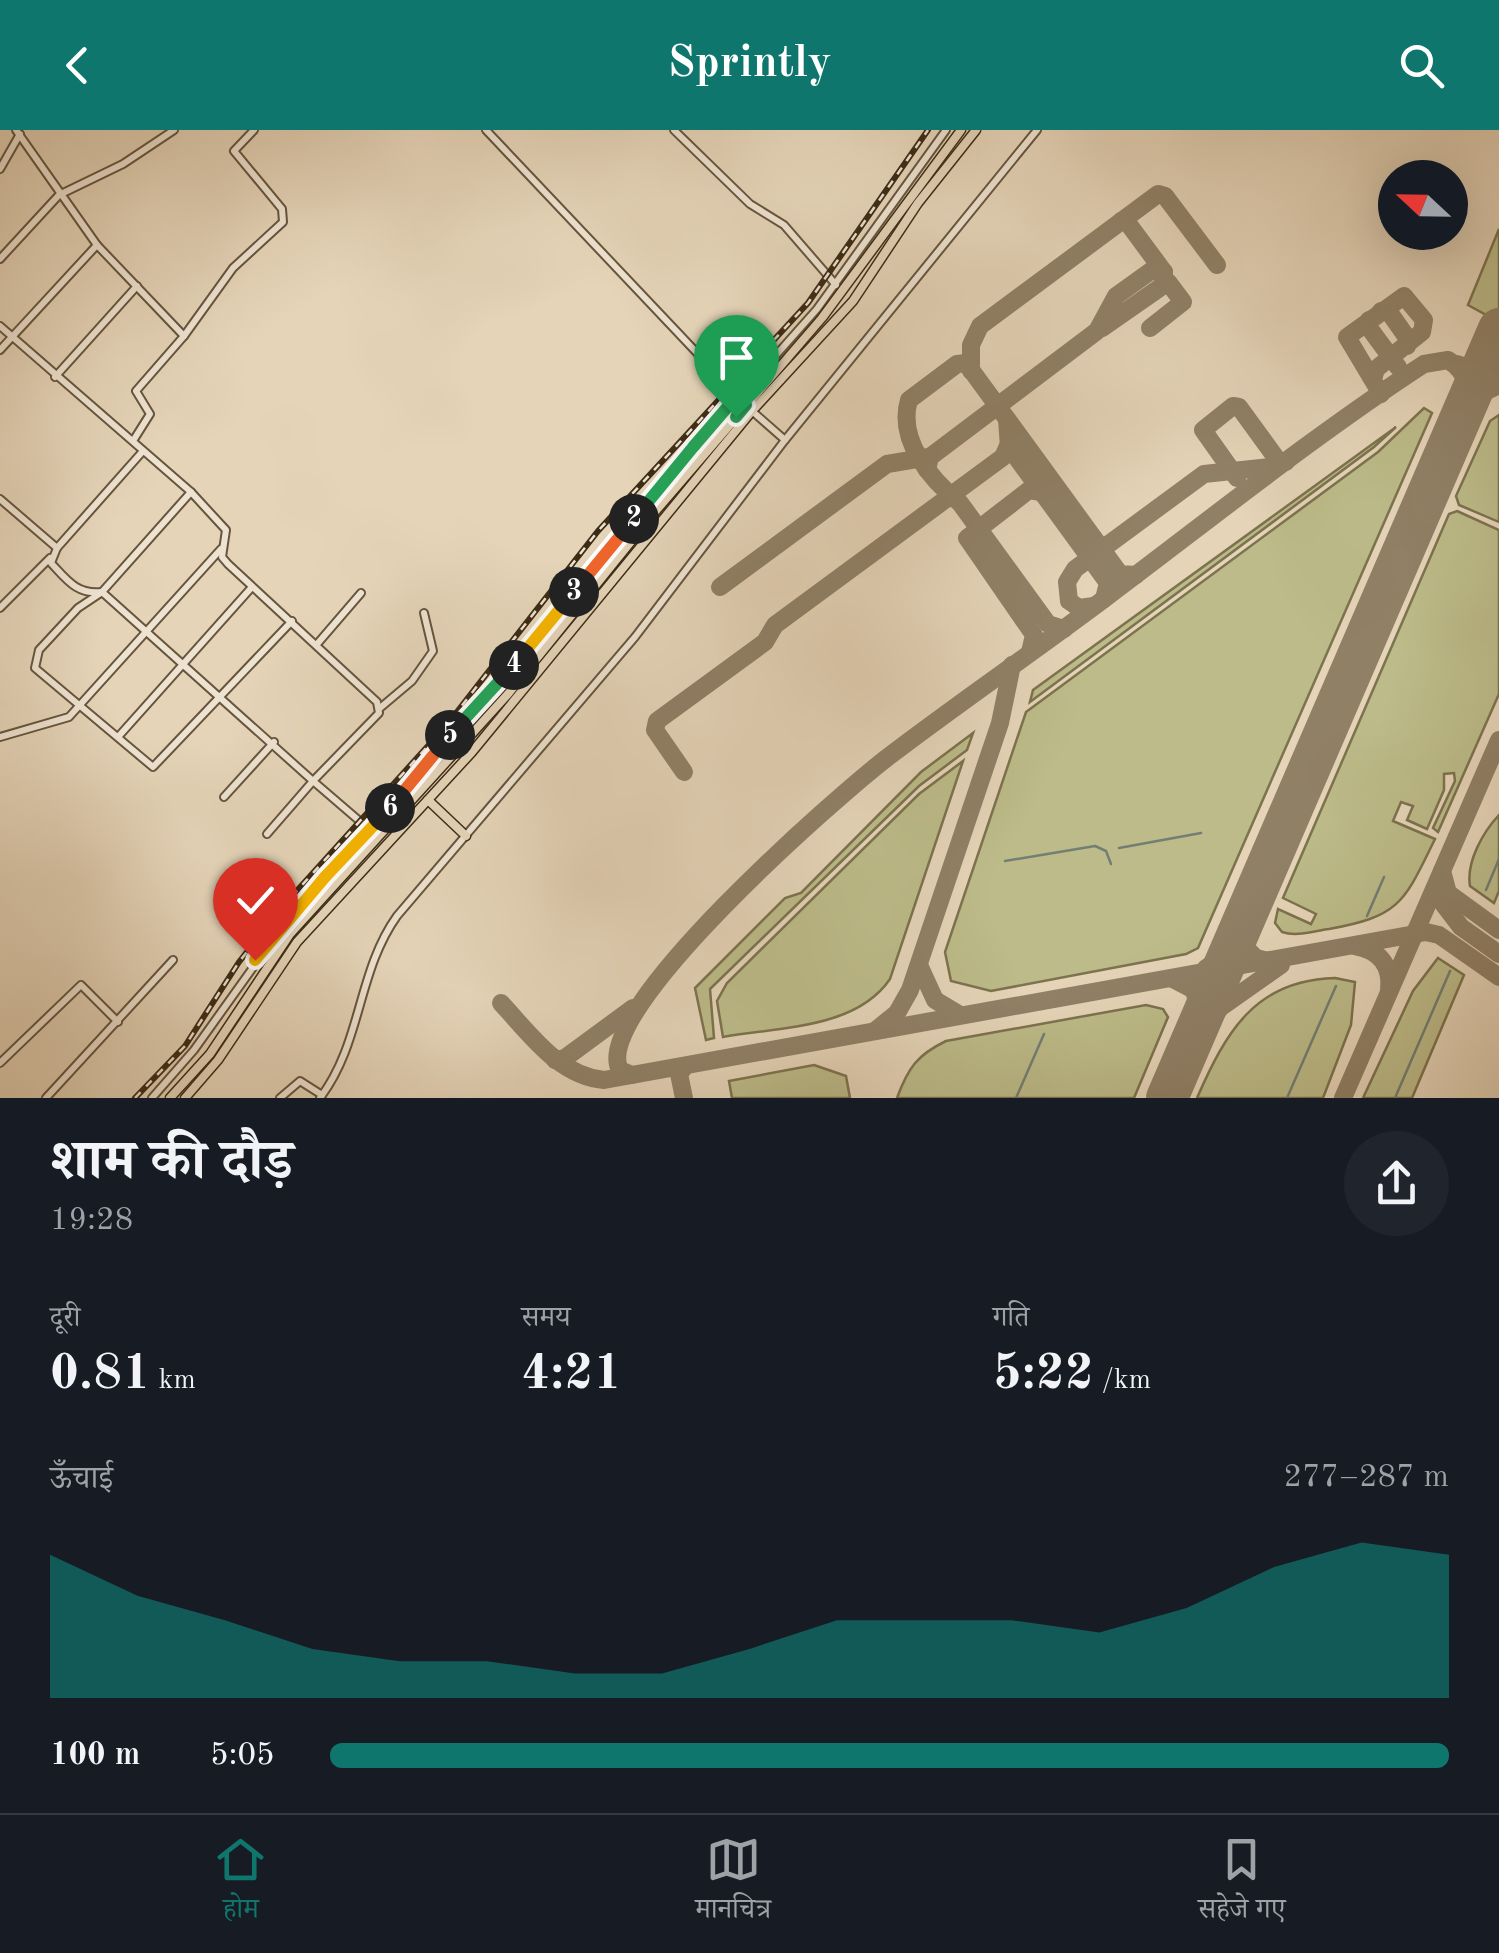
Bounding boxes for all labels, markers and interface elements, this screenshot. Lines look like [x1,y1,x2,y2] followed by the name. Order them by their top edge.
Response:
[50,38,105,93] icon: back
[1394,38,1449,93] icon: search
[667,42,832,87] text: Sprintly
[1378,160,1468,250] north arrow
[1378,160,1468,250] map controls
[694,315,779,418] pin
[709,330,764,385] icon: arrive
[609,494,659,544] pin: 2
[626,505,642,533] text: 2
[549,567,599,617] pin: 3
[566,578,582,606] text: 3
[489,640,539,690] pin: 4
[506,651,522,679] text: 4
[425,710,475,760] pin: 5
[442,721,458,749] text: 5
[365,783,415,833] pin: 6
[382,794,398,822] text: 6
[213,858,298,961] pin
[228,873,283,928] icon: check
[1344,1131,1449,1236] button: share
[50,1136,293,1191] text: शाम की दौड़
[50,1205,133,1237] text: 19:28
[50,1305,80,1333] text: दूरी
[521,1305,571,1333] text: समय
[993,1305,1029,1333] text: गति
[50,1350,151,1400] text: 0.81
[521,1350,622,1400] text: 4:21
[993,1350,1094,1400] text: 5:22
[151,1367,196,1395] text: km
[1094,1367,1151,1395] text: /km
[1283,1462,1449,1494] text: 277–287 m
[50,1464,113,1496] text: ऊँचाई
[50,1740,140,1772] text: 100 m
[210,1740,275,1772] text: 5:05
[213,1832,268,1936] tab: होम
[695,1832,771,1936] tab: मानचित्र
[1198,1832,1286,1936] tab: सहेजे गए

